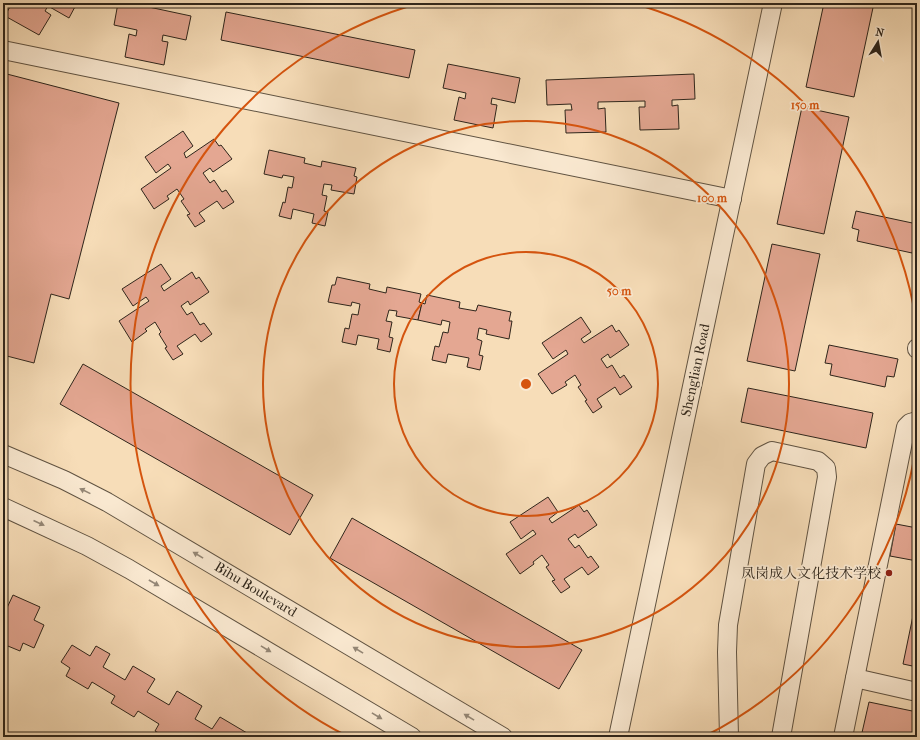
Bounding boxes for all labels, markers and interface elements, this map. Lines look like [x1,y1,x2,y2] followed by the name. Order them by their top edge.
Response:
[858,22,898,62] north arrow
[874,25,886,40] text: N
[791,98,820,112] text: 150 m
[697,191,728,205] text: 100 m
[607,284,632,298] text: 50 m
[677,322,714,418] street label: Shenglian Road
[519,377,533,391] centre of rings
[79,487,91,494] one-way arrow
[33,520,45,526] one-way arrow
[192,551,204,558] one-way arrow
[211,558,300,621] street label: Bihu Boulevard
[741,565,881,582] place label: 凤岗成人文化技术学校
[884,568,894,578] marker: 凤岗成人文化技术学校
[148,579,160,586] one-way arrow
[260,646,272,653] one-way arrow
[352,647,364,654] one-way arrow
[371,712,383,719] one-way arrow
[464,713,474,721] one-way arrow

